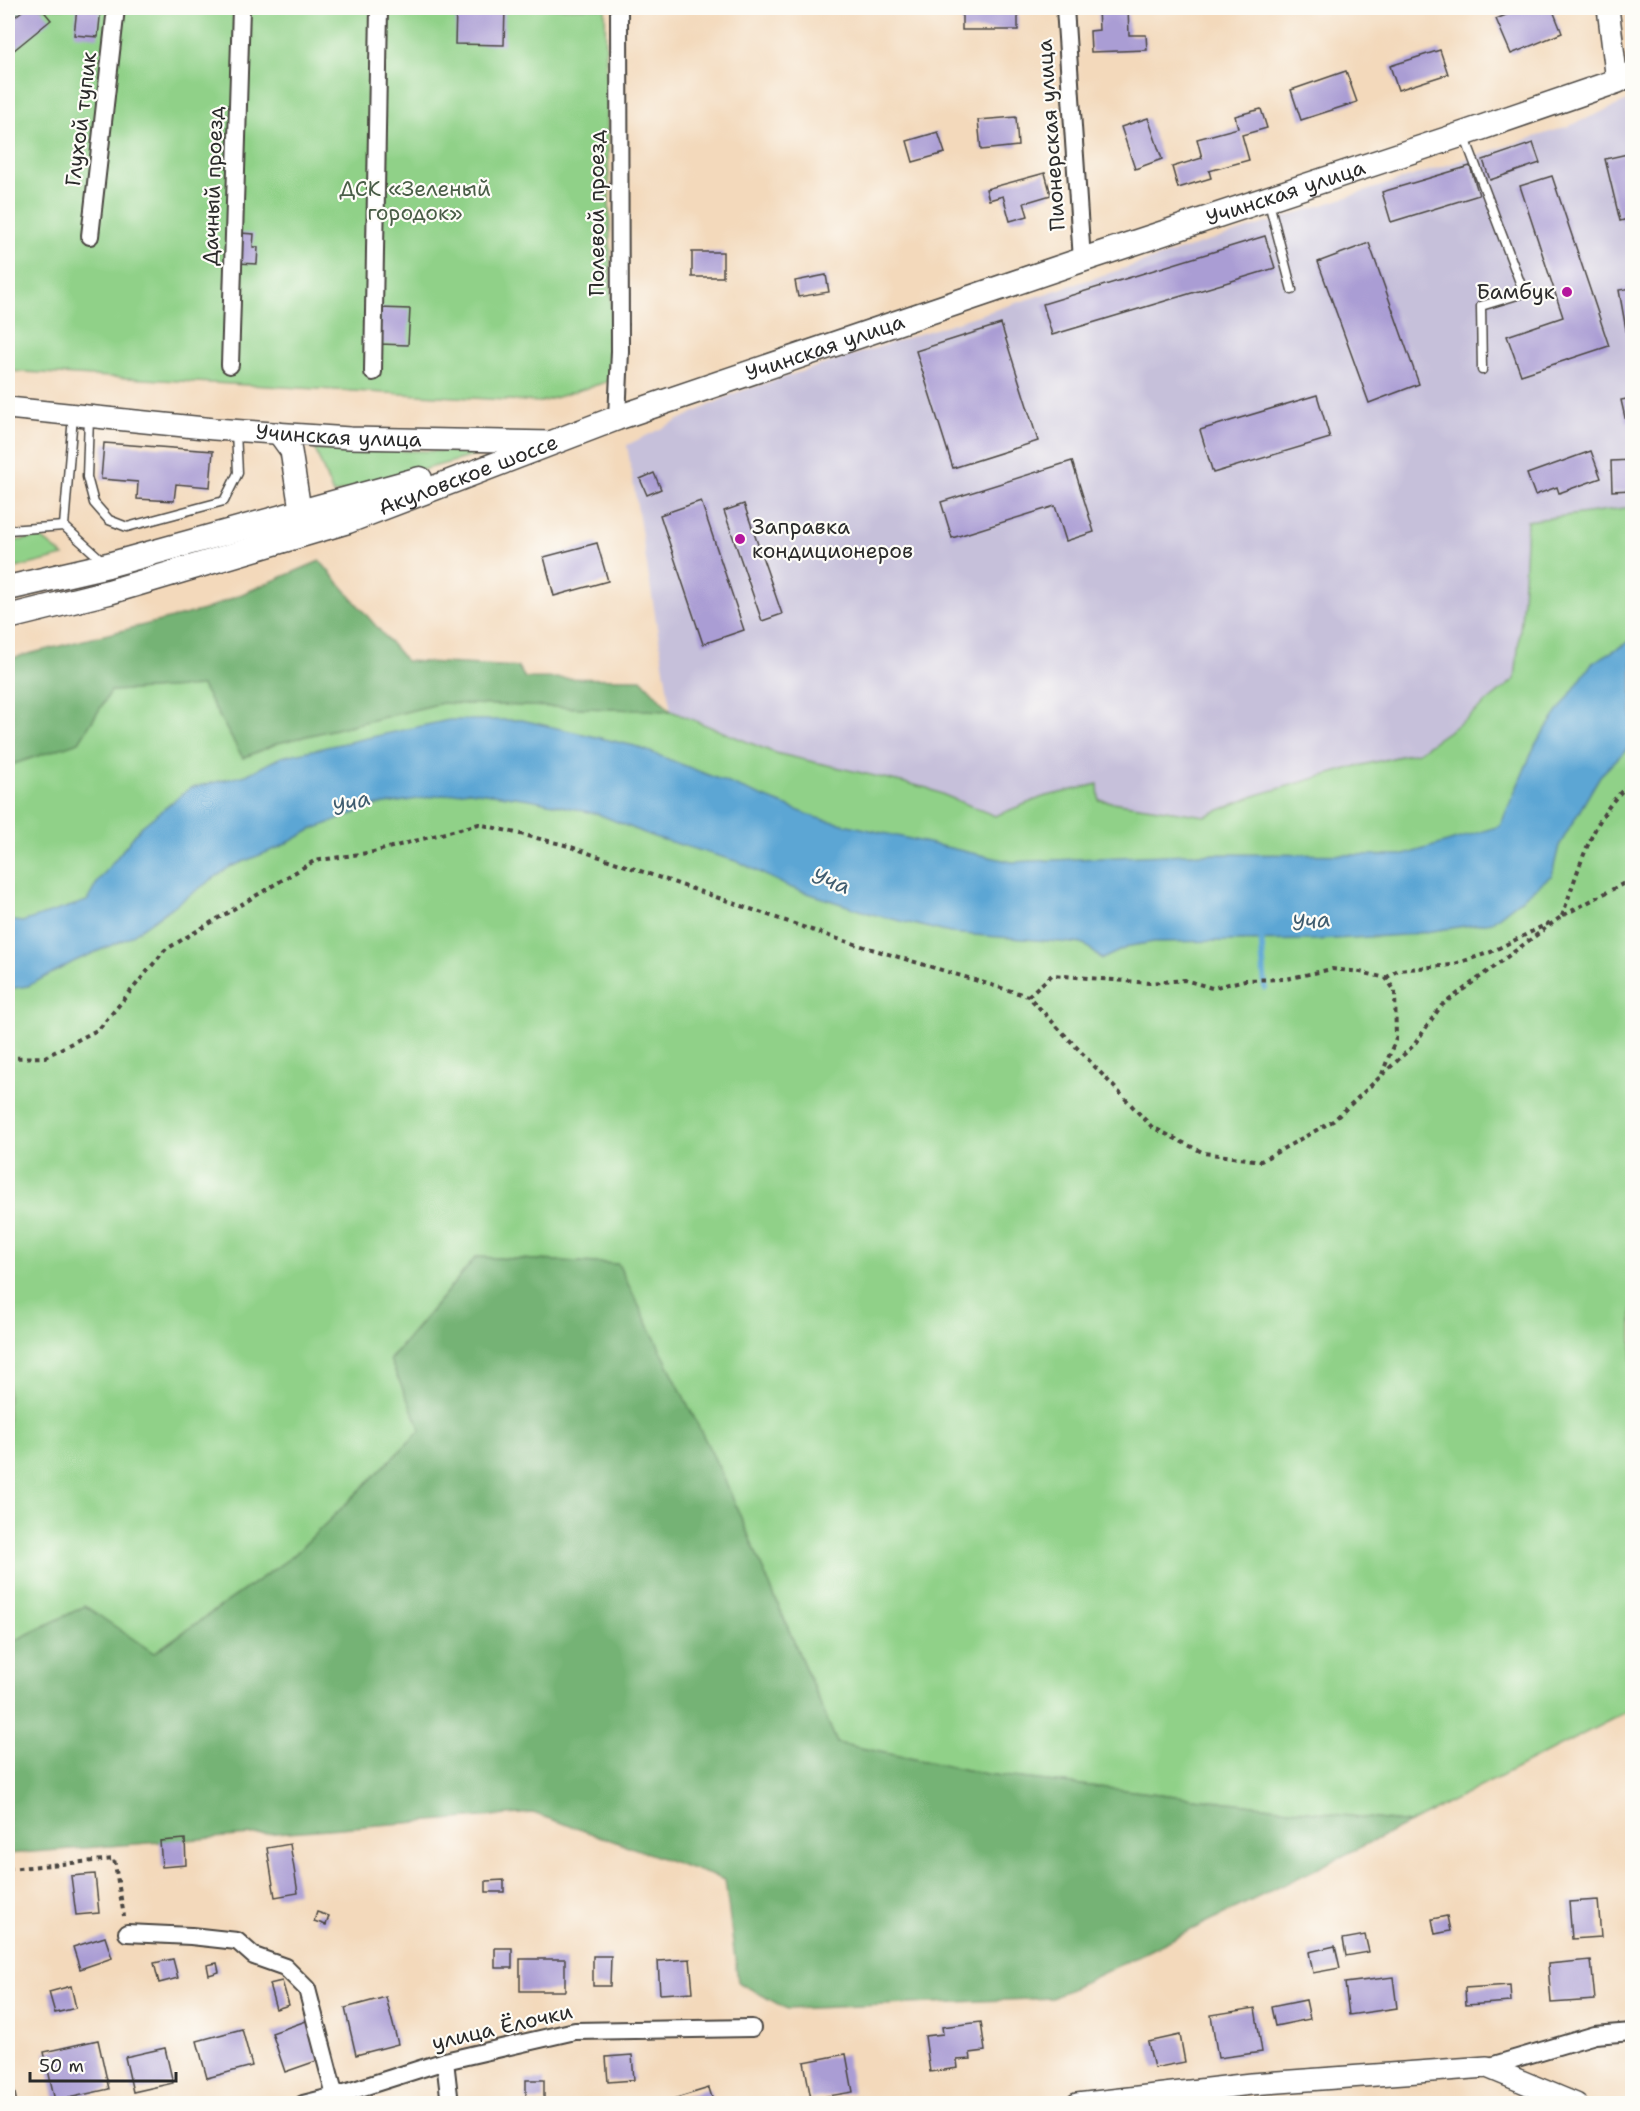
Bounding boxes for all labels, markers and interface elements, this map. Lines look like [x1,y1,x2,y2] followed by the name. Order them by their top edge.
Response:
[1030,38,1072,232] street label: Пионерская улица
[59,50,103,188] street label: Глухой тупик
[196,106,230,266] street label: Дачный проезд
[583,130,611,296] street label: Полевой проезд
[1202,153,1369,232] street label: Учинская улица
[339,175,491,227] park label: ДСК «Зеленый городок»
[1476,278,1555,306] place label: Бамбук
[1560,285,1574,299] marker: Бамбук
[742,307,908,387] street label: Учинская улица
[255,418,422,453] street label: Учинская улица
[374,428,562,522] street label: Акуловское шоссе
[752,513,913,565] place label: Заправка кондиционеров
[733,532,747,546] marker: Заправка кондиционеров
[328,783,374,823] water label: Уча
[808,861,854,901] water label: Уча
[1290,904,1332,938] water label: Уча
[429,1997,575,2057] street label: улица Ёлочки
[30,2045,176,2083] scale bar
[39,2054,84,2078] text: 50 m

